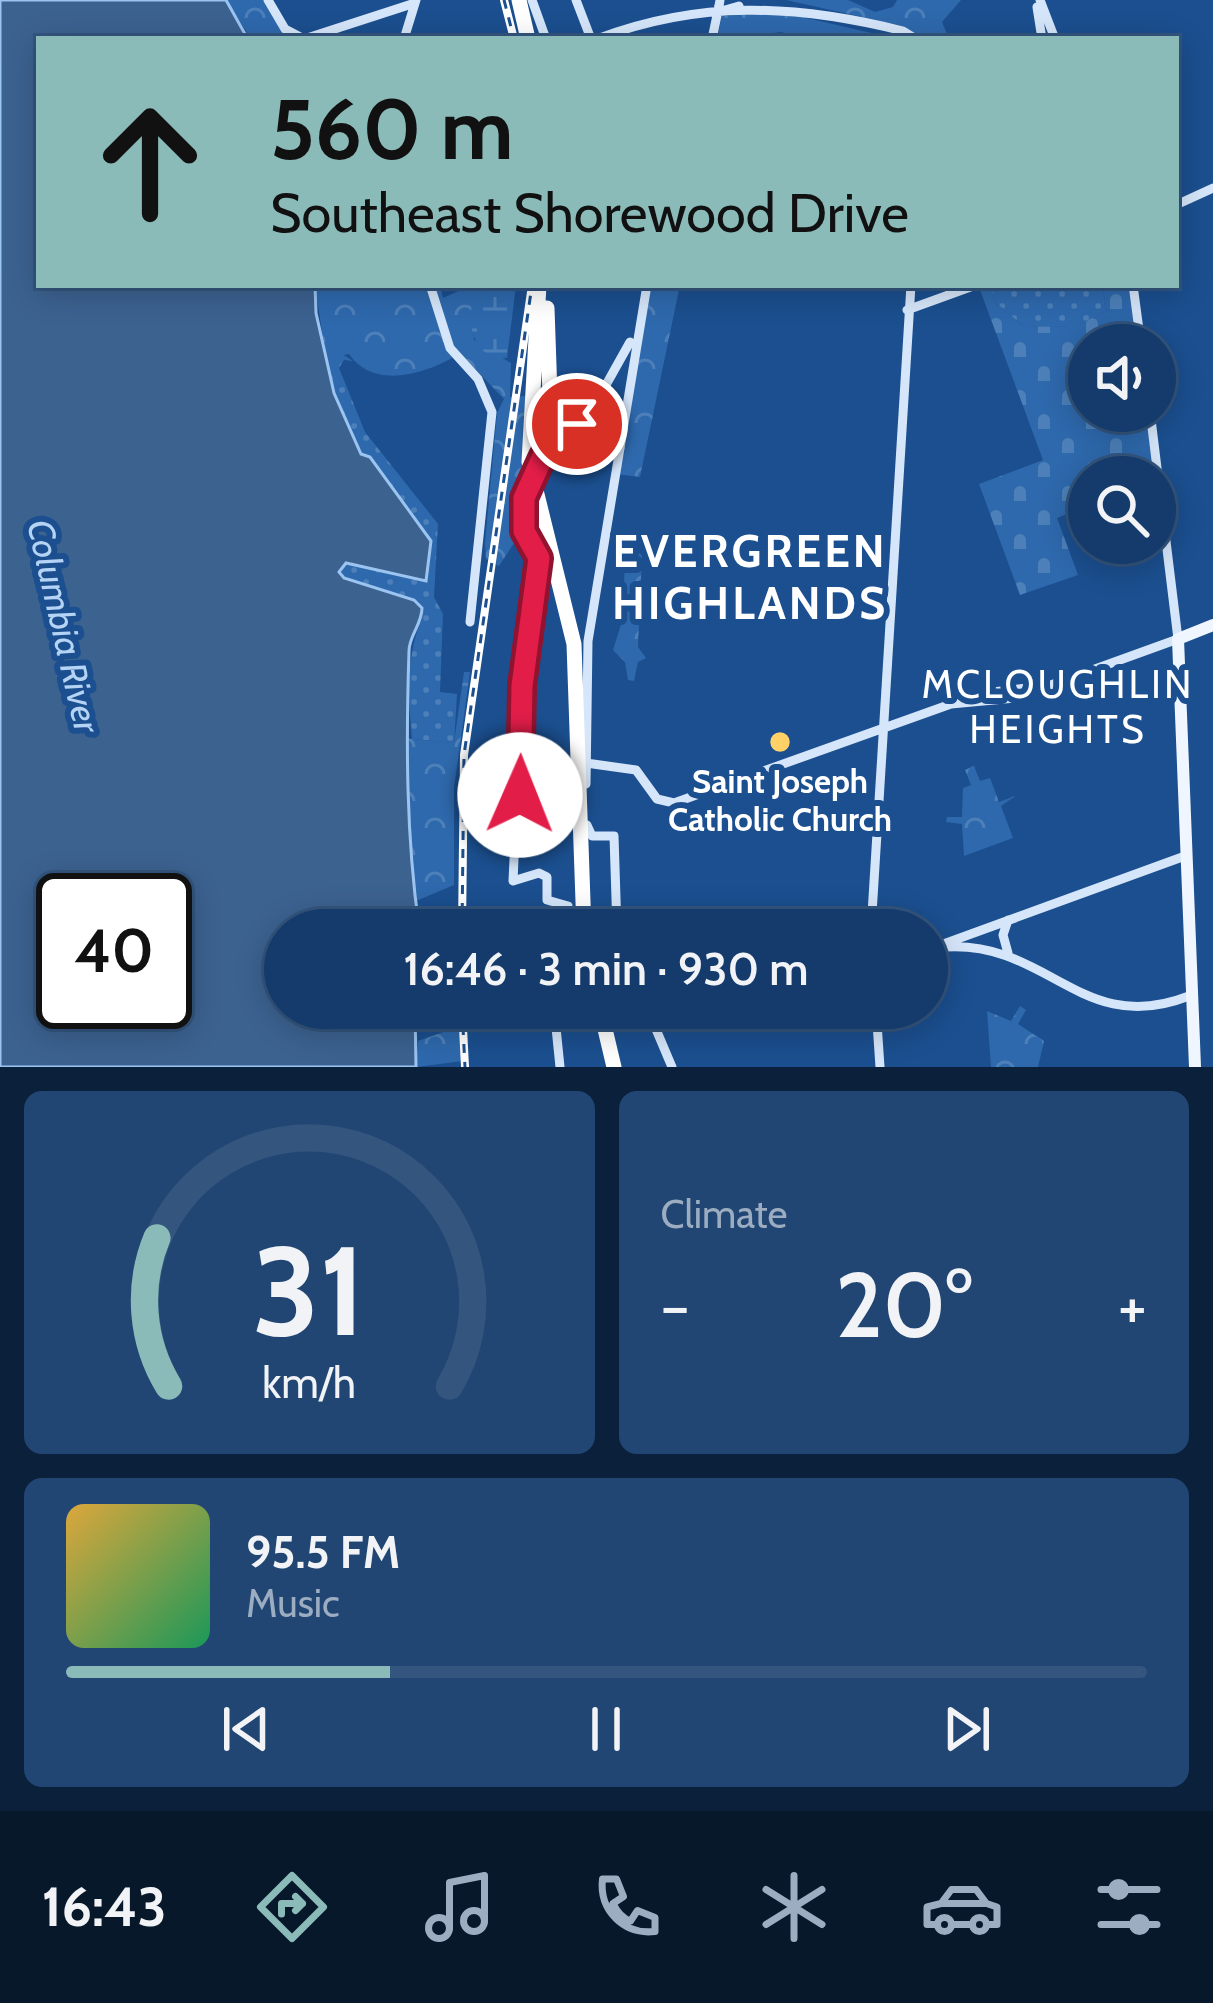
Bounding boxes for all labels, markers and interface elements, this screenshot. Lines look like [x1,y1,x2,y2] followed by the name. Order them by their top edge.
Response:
[270,78,514,180] text: 560 m
[72,84,228,240] icon: ahead
[270,180,909,246] text: Southeast Shorewood Drive
[1068,324,1176,564] map controls
[1068,324,1176,432] button: sound
[526,373,628,475] pin
[544,391,610,457] icon: arrive
[1068,456,1176,564] button: search
[18,515,110,739] water label: Columbia River
[612,524,888,630] district label: EVERGREEN HIGHLANDS
[921,660,1195,753] district label: MCLOUGHLIN HEIGHTS
[767,729,793,755] marker: Saint Joseph Catholic Church
[457,732,583,858] position arrow
[668,761,892,839] place label: Saint Joseph Catholic Church
[36,873,192,1029] speed limit sign: 40
[404,942,808,996] text: 16:46 · 3 min · 930 m
[661,1190,787,1238] text: Climate
[253,1215,366,1366] text: 31
[835,1250,972,1360] text: 20°
[661,1265,690,1346] text: −
[1118,1265,1147,1346] text: +
[262,1356,356,1408] text: km/h
[246,1525,400,1579] text: 95.5 FM
[246,1579,340,1627] text: Music
[213,1696,279,1762] icon: previous
[573,1696,639,1762] icon: pause
[934,1696,1000,1762] icon: next
[250,1865,334,1949] icon: directions
[418,1865,502,1949] icon: music
[585,1865,669,1949] icon: phone
[752,1865,836,1949] icon: climate
[920,1865,1004,1949] icon: car
[1087,1865,1171,1949] icon: filters
[42,1874,167,1940] text: 16:43

